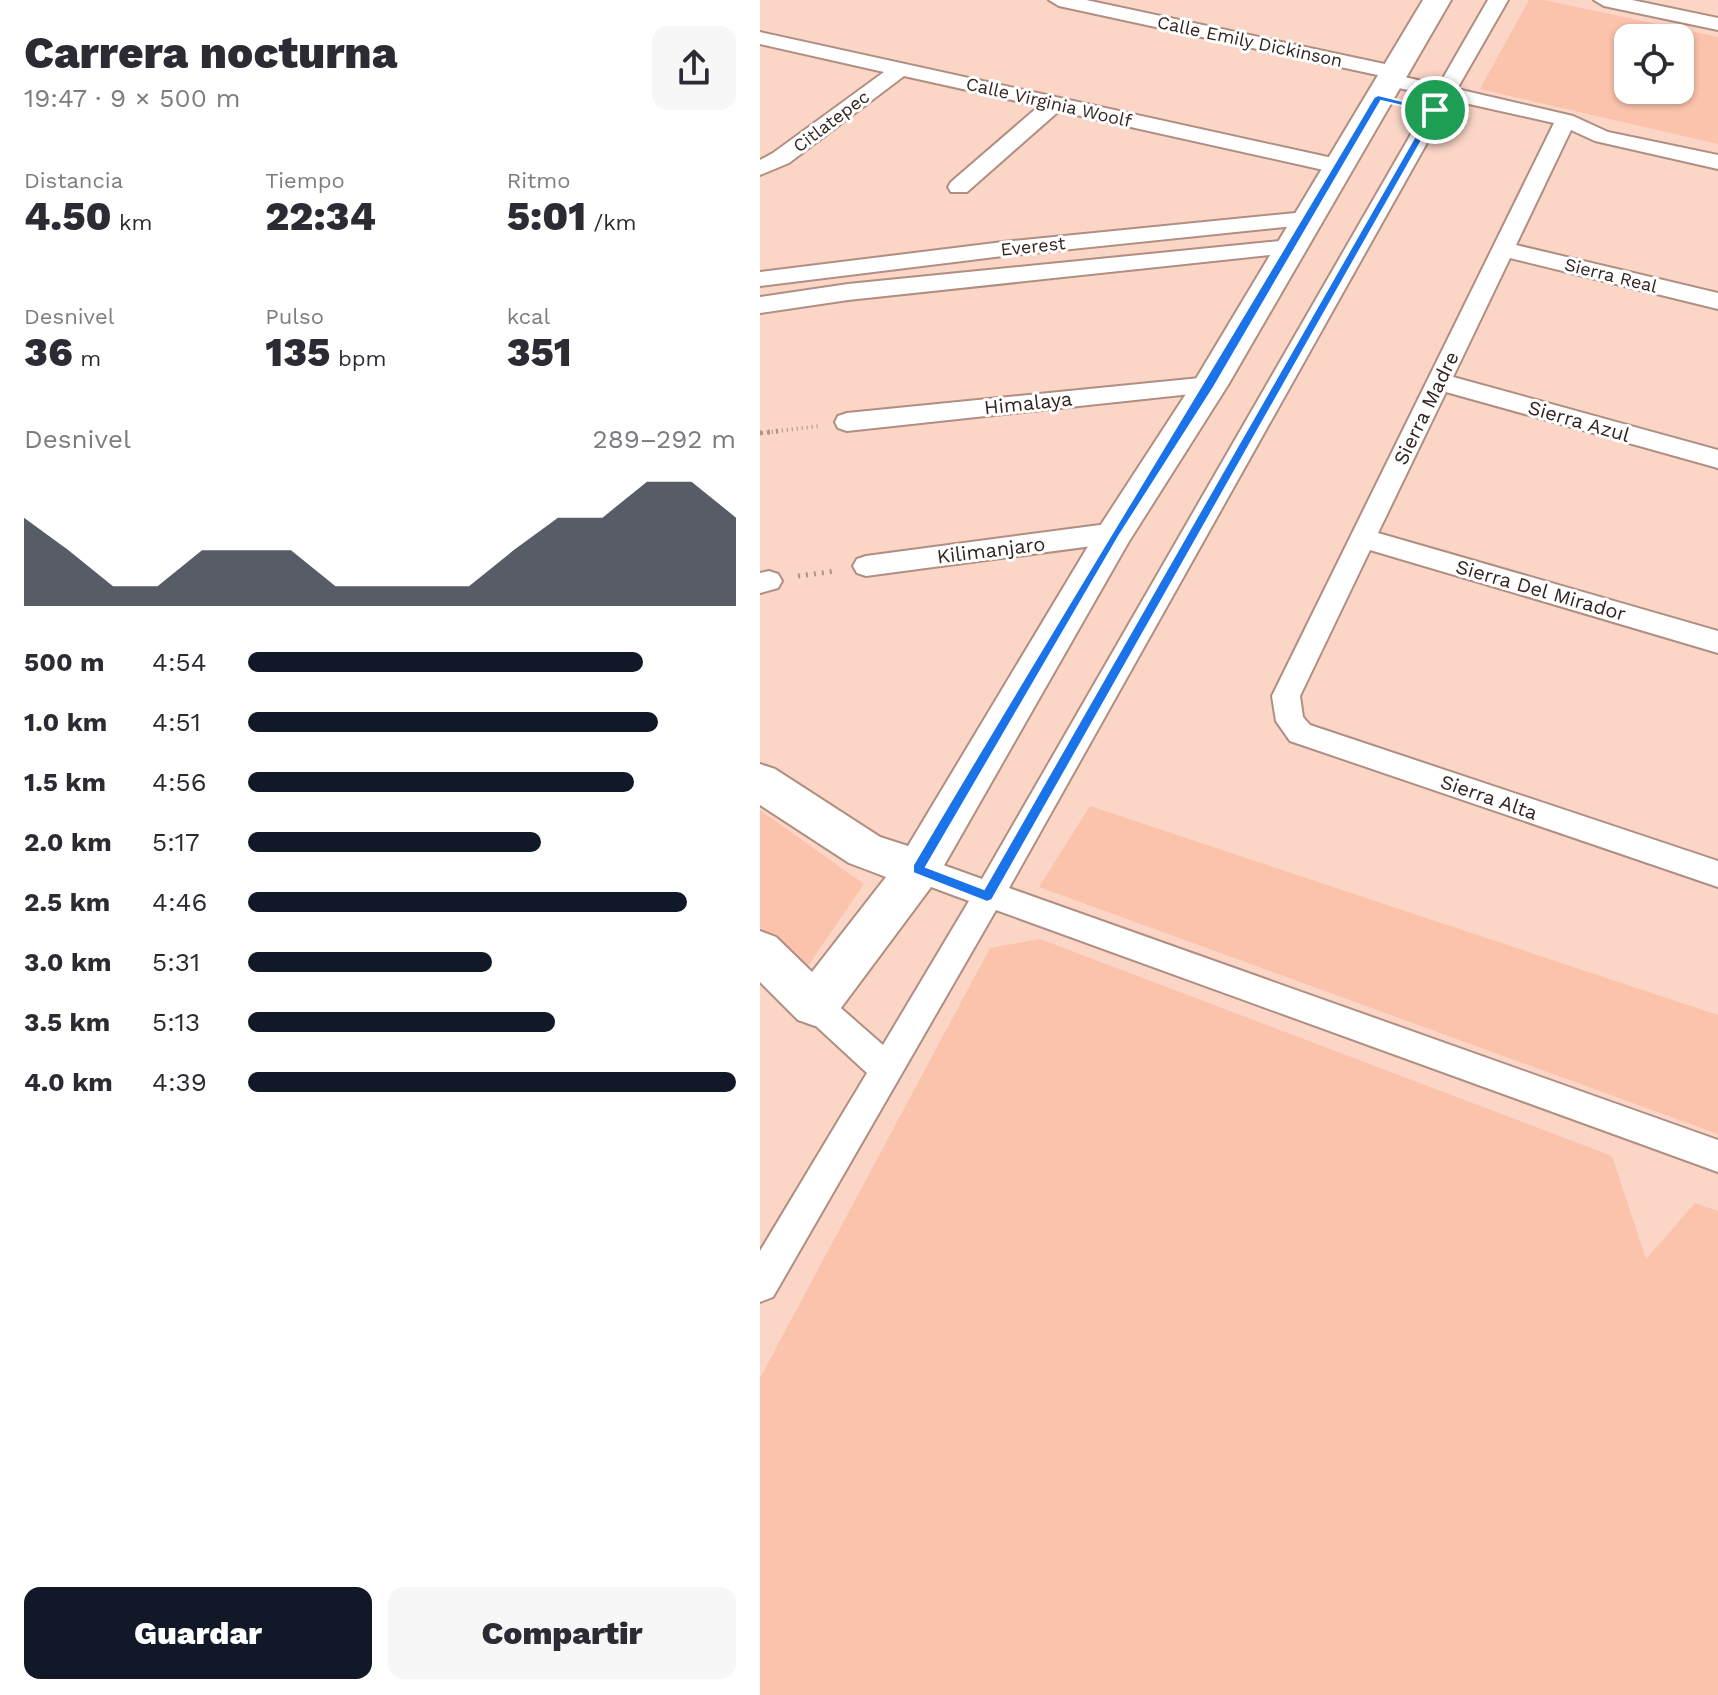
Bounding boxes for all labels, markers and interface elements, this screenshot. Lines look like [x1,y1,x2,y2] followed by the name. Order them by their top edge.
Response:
[1155,11,1345,71] street label: Calle Emily Dickinson
[1614,24,1694,104] map controls
[1614,24,1694,104] button: locate
[652,26,736,110] button: share
[24,27,397,79] text: Carrera nocturna
[964,73,1134,131] street label: Calle Virginia Woolf
[1401,76,1469,144] pin
[24,83,240,113] text: 19:47 · 9 × 500 m
[789,86,873,156] street label: Citlatepec
[1413,88,1457,132] icon: arrive
[24,168,123,193] text: Distancia
[265,168,345,193] text: Tiempo
[507,168,570,193] text: Ritmo
[24,193,112,240] text: 4.50
[265,193,376,240] text: 22:34
[507,193,586,240] text: 5:01
[112,210,153,235] text: km
[586,210,637,235] text: /km
[1000,232,1067,260] street label: Everest
[1563,253,1660,297] street label: Sierra Real
[24,304,115,329] text: Desnivel
[265,304,324,329] text: Pulso
[507,304,550,329] text: kcal
[24,329,73,376] text: 36
[265,329,330,376] text: 135
[507,329,572,376] text: 351
[73,346,101,371] text: m
[330,346,386,371] text: bpm
[1388,347,1464,469] street label: Sierra Madre
[983,386,1073,420] street label: Himalaya
[1525,395,1633,447] street label: Sierra Azul
[24,424,131,454] text: Desnivel
[593,424,736,454] text: 289–292 m
[935,531,1047,569] street label: Kilimanjaro
[1453,554,1629,626] street label: Sierra Del Mirador
[24,647,105,677] text: 500 m
[152,647,207,677] text: 4:54
[24,707,107,737] text: 1.0 km
[152,707,201,737] text: 4:51
[24,767,106,797] text: 1.5 km
[152,767,207,797] text: 4:56
[1437,769,1541,825] street label: Sierra Alta
[24,827,112,857] text: 2.0 km
[152,827,200,857] text: 5:17
[24,887,110,917] text: 2.5 km
[152,887,207,917] text: 4:46
[24,947,112,977] text: 3.0 km
[152,947,200,977] text: 5:31
[24,1007,110,1037] text: 3.5 km
[152,1007,200,1037] text: 5:13
[24,1067,113,1097] text: 4.0 km
[152,1067,207,1097] text: 4:39
[24,1587,372,1679] button: Guardar
[388,1587,736,1679] button: Compartir

